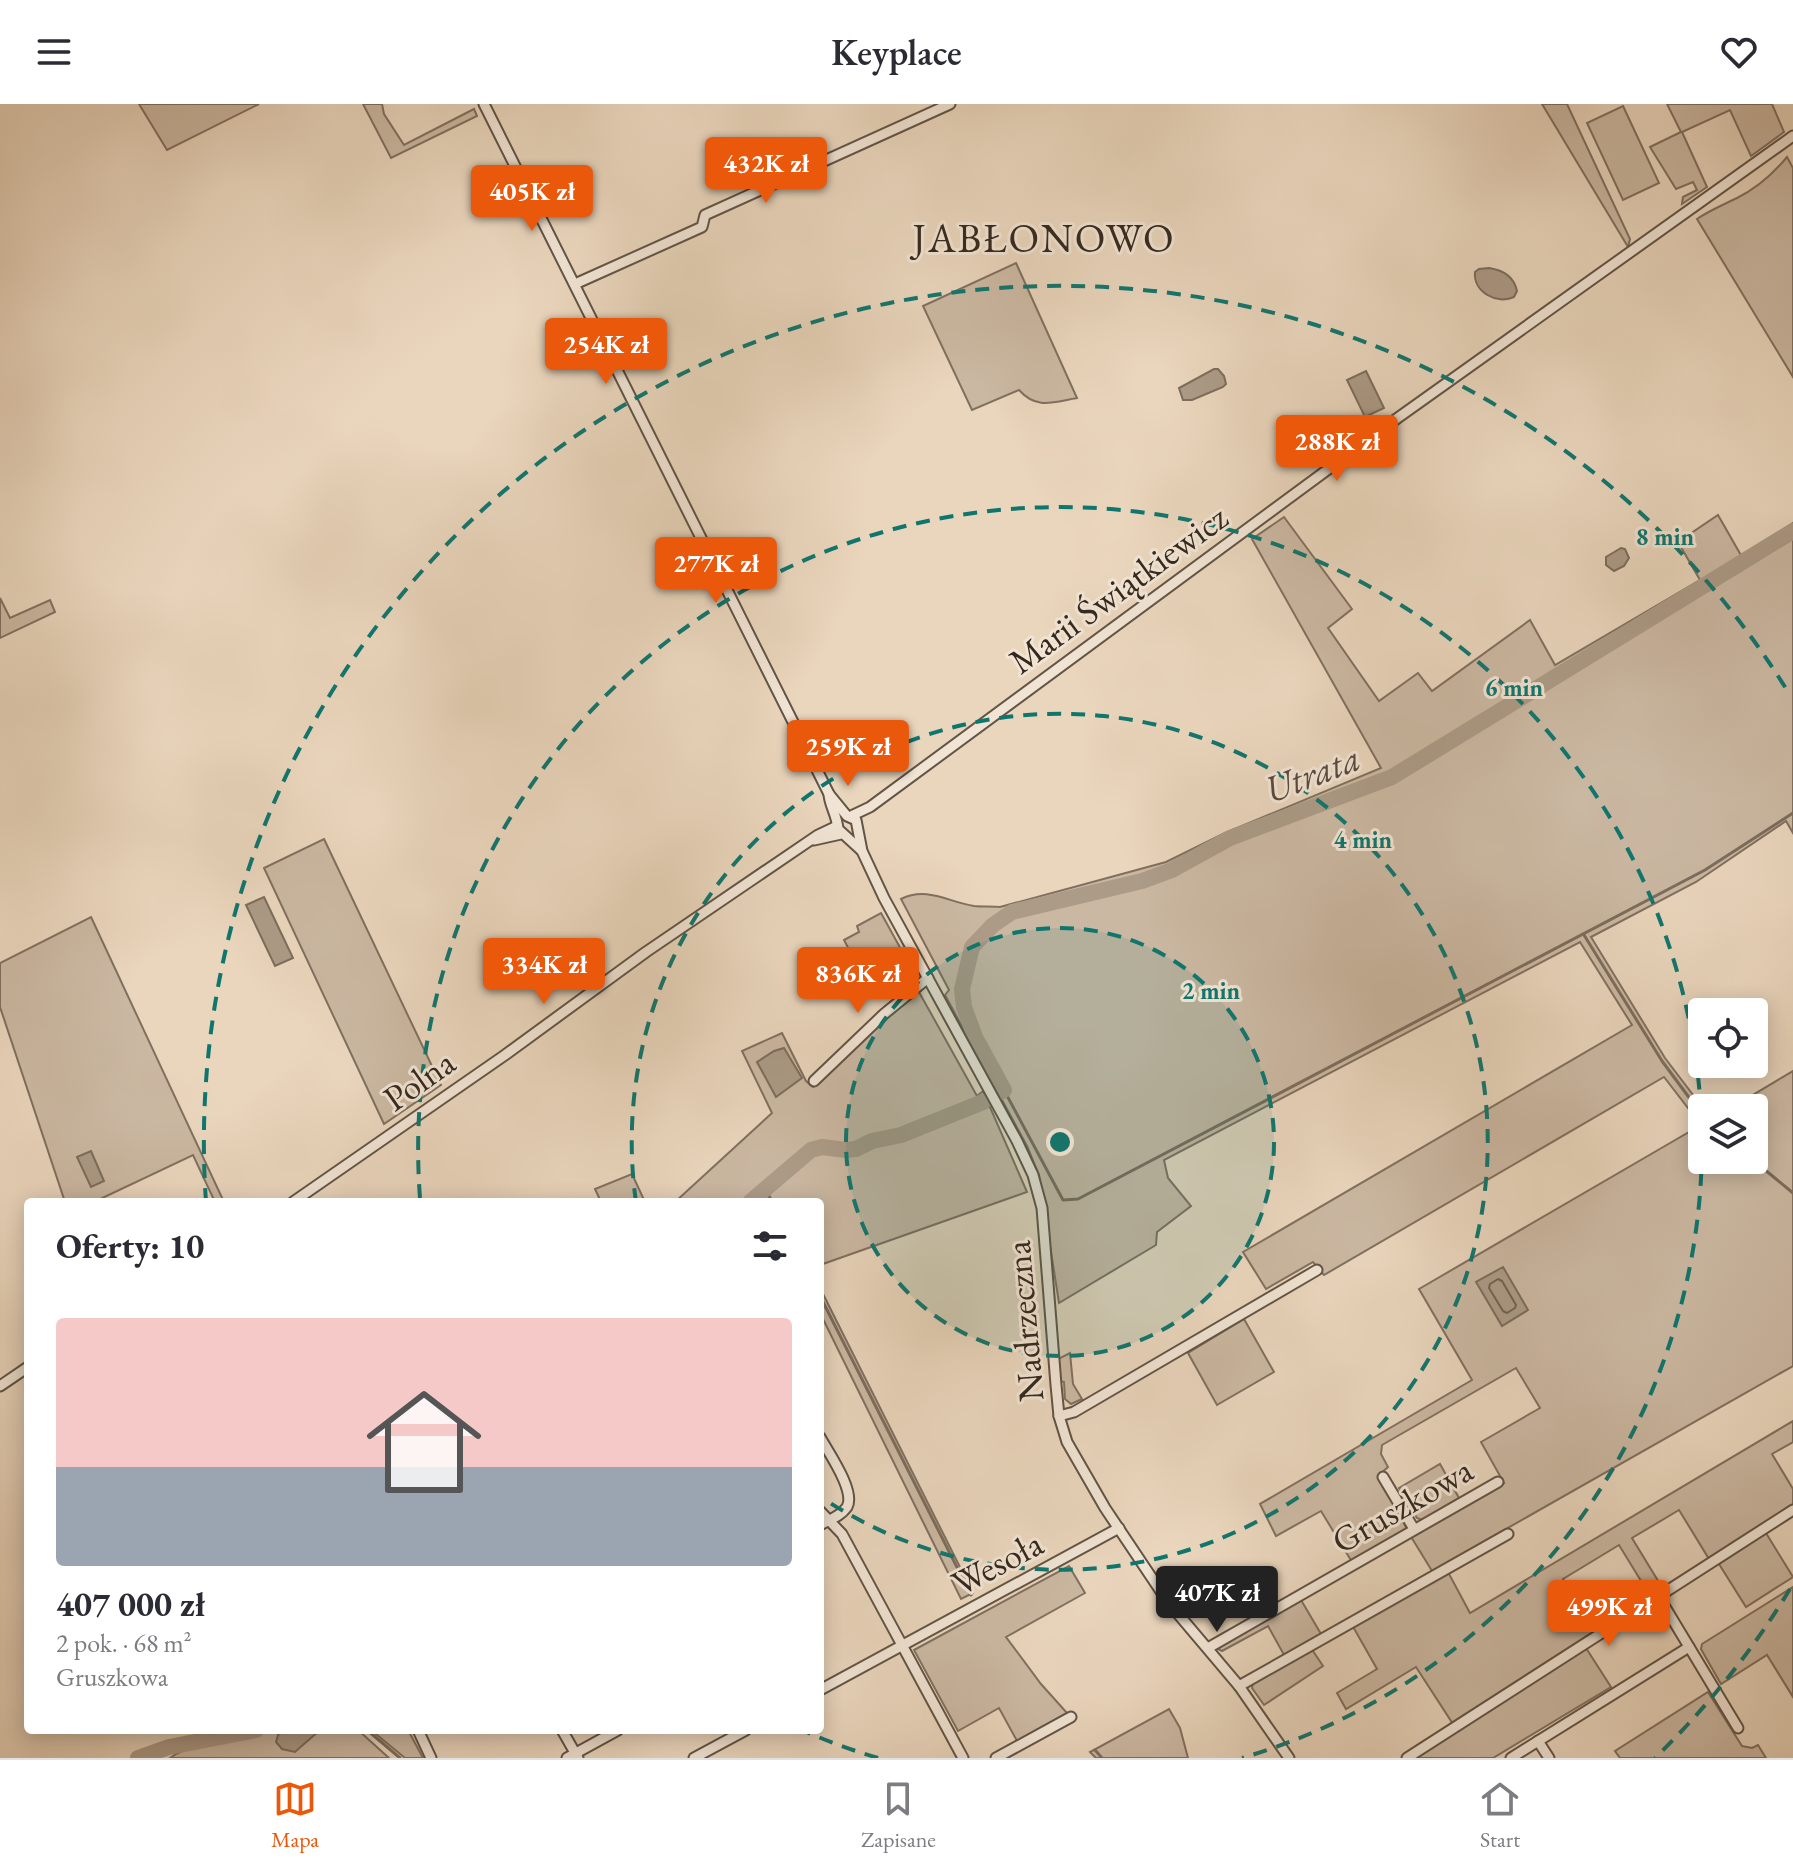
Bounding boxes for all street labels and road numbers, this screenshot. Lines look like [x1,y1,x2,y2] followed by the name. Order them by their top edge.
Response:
[999,494,1237,684] street label: Marii Świątkiewicz
[374,1038,465,1121] street label: Polna
[994,1238,1054,1403] street label: Nadrzeczna
[1323,1446,1481,1564] street label: Gruszkowa
[943,1519,1051,1606] street label: Wesoła

